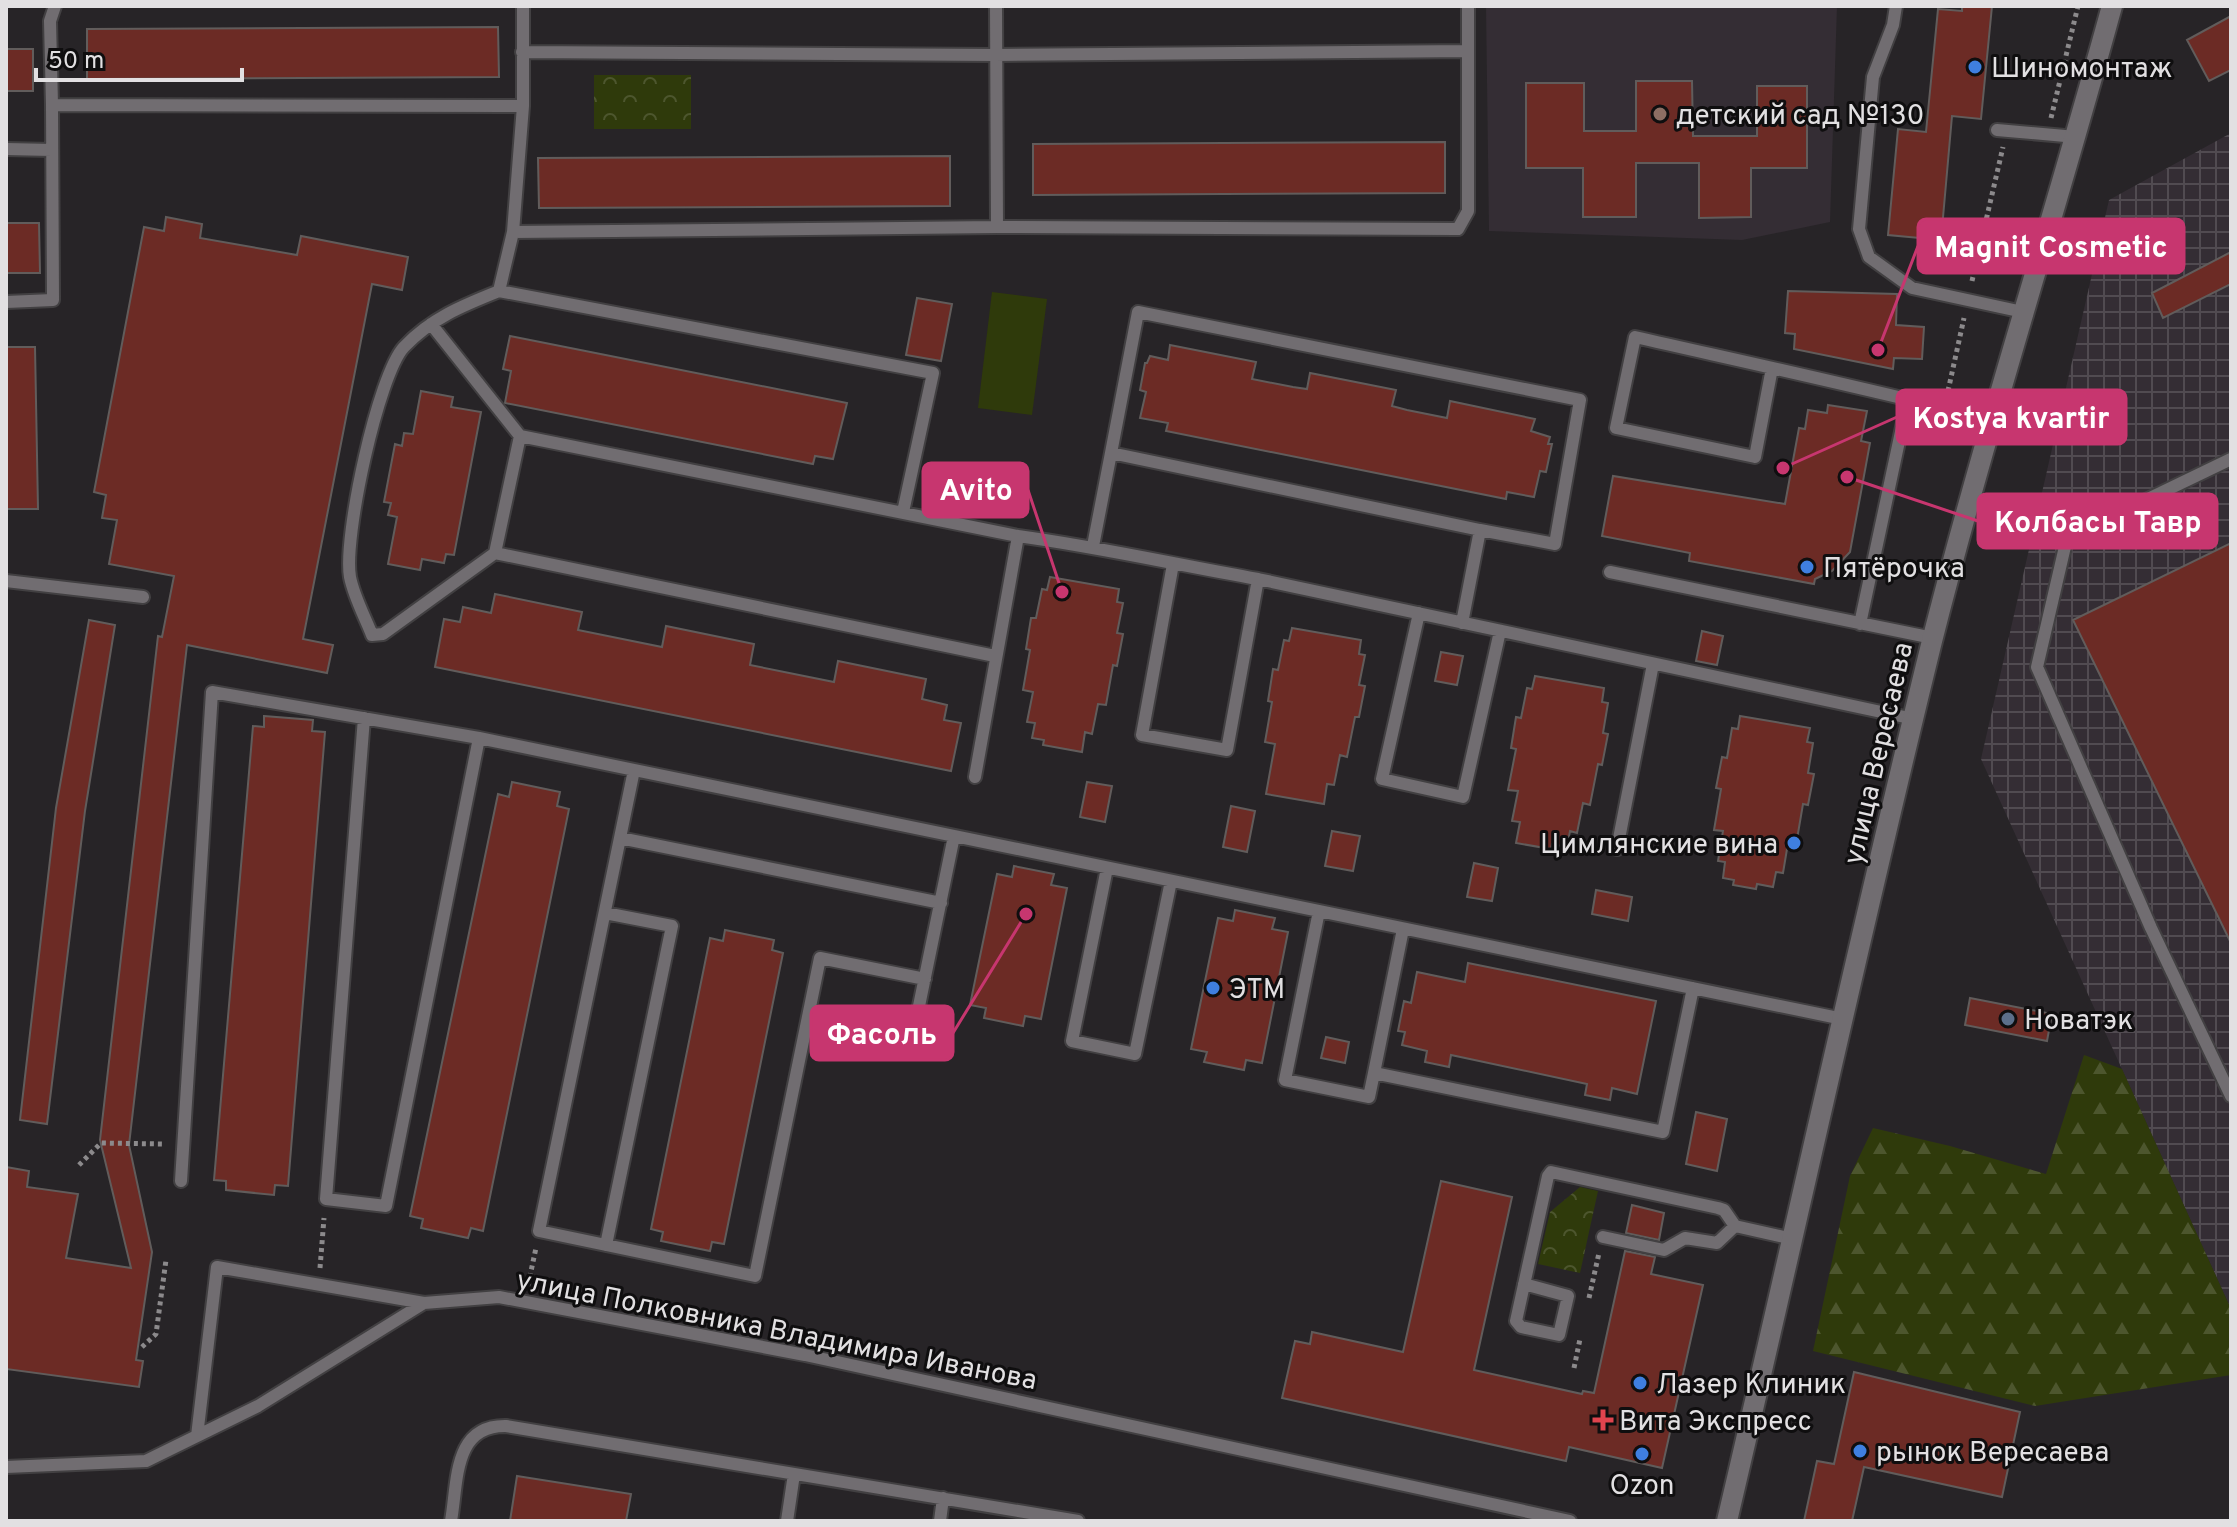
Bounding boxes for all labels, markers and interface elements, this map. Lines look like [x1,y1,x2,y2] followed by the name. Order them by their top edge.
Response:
[36,32,242,82] scale bar
[48,47,104,77] text: 50 m
[1991,52,2173,88] place label: Шиномонтаж
[1966,58,1984,76] marker: Шиномонтаж
[1676,99,1924,135] place label: детский сад №130
[1651,105,1669,123] marker: детский сад №130
[1918,219,2184,273] callout: Magnit Cosmetic
[1934,231,2168,268] text: Magnit Cosmetic
[1897,390,2126,444] callout: Kostya kvartir
[1913,402,2110,439] text: Kostya kvartir
[923,463,1028,517] callout: Avito
[939,474,1013,511] text: Avito
[1978,494,2217,548] callout: Колбасы Тавр
[1994,506,2202,543] text: Колбасы Тавр
[1823,552,1965,588] place label: Пятёрочка
[1798,558,1816,576] marker: Пятёрочка
[1837,639,1923,868] street label: улица Вересаева
[1540,828,1778,864] place label: Цимлянские вина
[1785,834,1803,852] marker: Цимлянские вина
[1229,973,1285,1009] place label: ЭТМ
[1204,979,1222,997] marker: ЭТМ
[2024,1004,2133,1040] place label: Новатэк
[811,1006,953,1060] callout: Фасоль
[1999,1010,2017,1028] marker: Новатэк
[827,1018,937,1055] text: Фасоль
[513,1264,1040,1400] street label: улица Полковника Владимира Иванова
[1656,1368,1846,1404] place label: Лазер Клиник
[1631,1374,1649,1392] marker: Лазер Клиник
[1619,1405,1812,1441] place label: Вита Экспресс
[1594,1411,1612,1429] marker: Вита Экспресс
[1876,1436,2109,1472] place label: рынок Вересаева
[1851,1442,1869,1460] marker: рынок Вересаева
[1633,1445,1651,1463] marker: Ozon
[1609,1469,1675,1505] place label: Ozon

